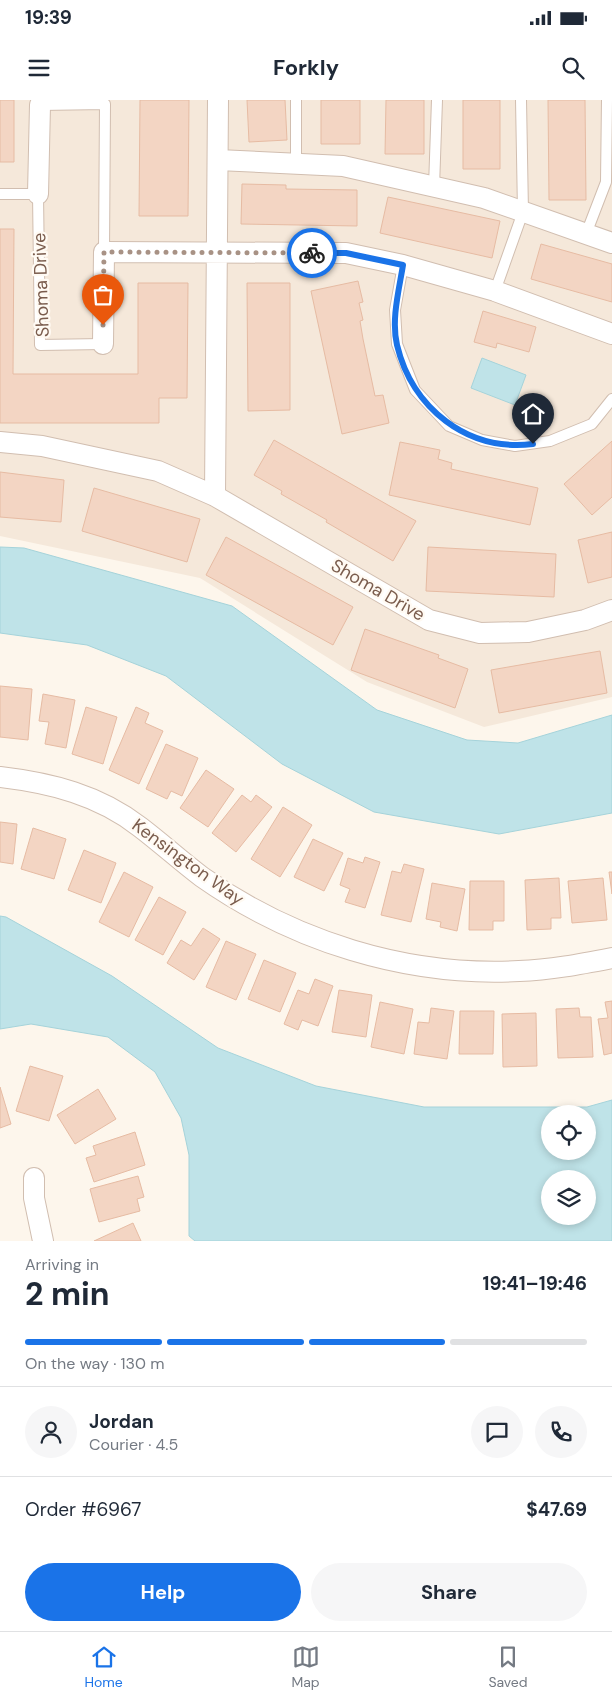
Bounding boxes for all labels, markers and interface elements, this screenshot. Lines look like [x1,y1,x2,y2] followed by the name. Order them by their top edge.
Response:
[25,5,72,30] text: 19:39
[273,53,339,82] text: Forkly
[25,54,53,82] icon: menu
[559,54,587,82] icon: search
[287,228,337,278] courier
[27,232,55,338] street label: Shoma Drive
[298,239,326,267] icon: bike
[82,274,124,325] pin
[89,281,117,309] icon: bag
[512,393,554,444] pin
[519,400,547,428] icon: home
[327,553,429,627] street label: Shoma Drive
[127,813,249,911] street label: Kensington Way
[541,1105,596,1225] map controls
[541,1105,596,1160] button: locate
[541,1170,596,1225] button: layers
[25,1254,99,1275] text: Arriving in
[482,1271,587,1296] text: 19:41–19:46
[25,1273,110,1315] text: 2 min
[25,1353,165,1374] text: On the way · 130 m
[25,1406,77,1458] button: person
[471,1406,523,1458] button: chat
[535,1406,587,1458] button: phone
[89,1409,154,1434] text: Jordan
[89,1434,178,1455] text: Courier · 4.5
[25,1497,142,1522] text: Order #6967
[526,1497,587,1522] text: $47.69
[25,1563,301,1621] button: Help
[311,1563,587,1621] button: Share
[84,1643,123,1691] tab: Home
[291,1643,320,1691] tab: Map
[488,1643,528,1691] tab: Saved

